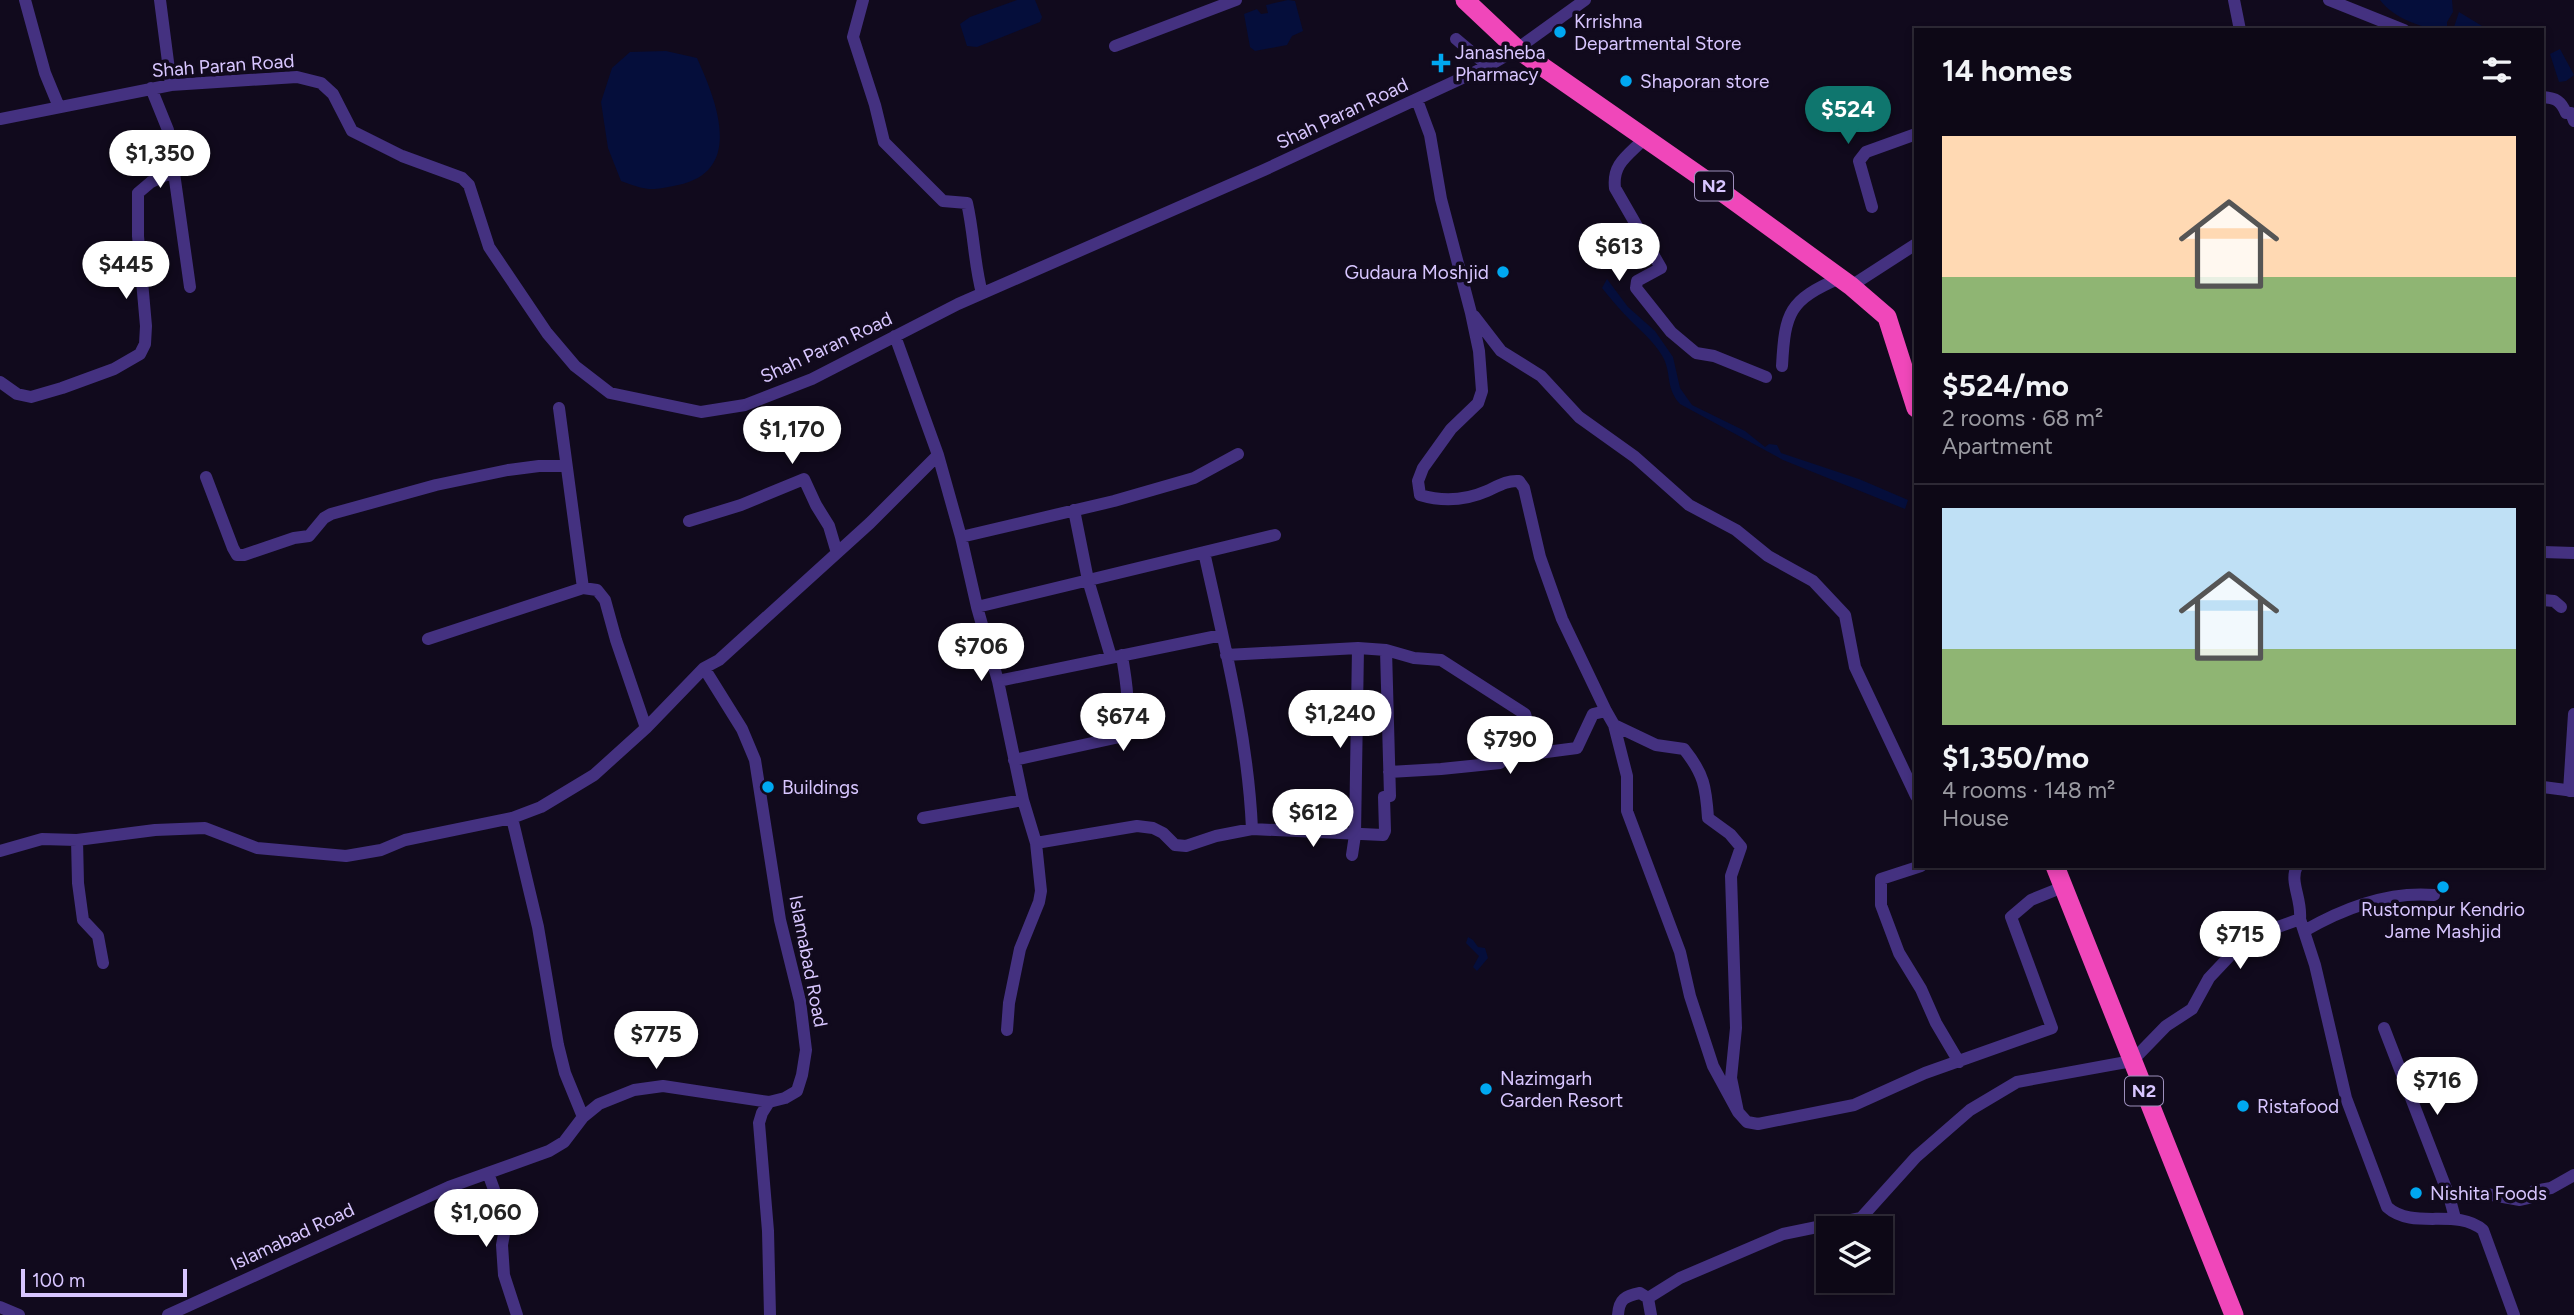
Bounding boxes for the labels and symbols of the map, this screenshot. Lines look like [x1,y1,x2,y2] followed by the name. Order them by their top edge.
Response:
[1574,10,1741,55] place label: Krrishna Departmental Store
[1552,24,1568,40] marker: Krrishna Departmental Store
[1455,41,1545,86] place label: Janasheba Pharmacy
[151,49,295,82] street label: Shah Paran Road
[1433,55,1449,71] marker: Janasheba Pharmacy
[1640,70,1769,93] place label: Shaporan store
[1273,73,1412,154] street label: Shah Paran Road
[1618,73,1634,89] marker: Shaporan store
[1807,86,1889,146] pin: $524
[103,130,217,190] pin: $1,350
[1695,172,1733,201] road number: N2
[1578,224,1660,283] pin: $613
[85,242,167,301] pin: $445
[1345,261,1489,284] place label: Gudaura Moshjid
[1495,264,1511,280] marker: Gudaura Moshjid
[757,307,896,388] street label: Shah Paran Road
[735,406,849,466] pin: $1,170
[940,624,1022,683] pin: $706
[1283,690,1397,750] pin: $1,240
[1082,694,1164,753] pin: $674
[1469,716,1551,776] pin: $790
[782,776,859,799] place label: Buildings
[760,779,776,795] marker: Buildings
[1272,790,1354,849] pin: $612
[2435,879,2451,895] marker: Rustompur Kendrio Jame Mashjid
[784,893,833,1029] street label: Islamabad Road
[2361,898,2525,943] place label: Rustompur Kendrio Jame Mashjid
[2199,912,2281,971] pin: $715
[615,1012,697,1071] pin: $775
[2396,1058,2478,1117] pin: $716
[1500,1067,1623,1112] place label: Nazimgarh Garden Resort
[2125,1076,2163,1106] road number: N2
[1478,1081,1494,1097] marker: Nazimgarh Garden Resort
[2257,1095,2339,1118] place label: Ristafood
[2235,1098,2251,1114] marker: Ristafood
[2430,1182,2547,1205] place label: Nishita Foods
[2408,1185,2424,1201] marker: Nishita Foods
[429,1190,543,1249] pin: $1,060
[227,1198,358,1275] street label: Islamabad Road
[21,1266,187,1298] scale bar

